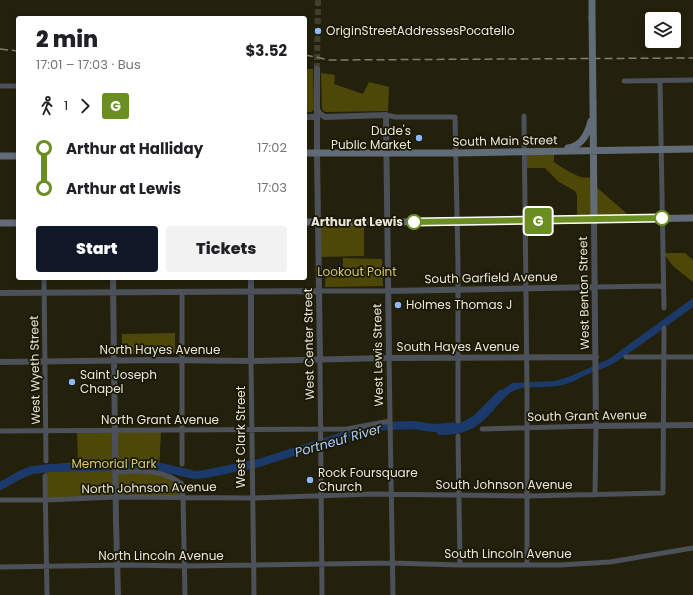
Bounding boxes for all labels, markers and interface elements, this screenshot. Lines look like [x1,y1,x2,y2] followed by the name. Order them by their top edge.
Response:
[645,12,681,48] map controls
[645,12,681,48] button: layers
[326,22,515,39] place label: OriginStreetAddressesPocatello
[36,24,98,55] text: 2 min
[313,26,323,36] marker: OriginStreetAddressesPocatello
[246,40,287,61] text: $3.52
[36,55,141,74] text: 17:01 – 17:03 · Bus
[36,95,58,117] icon: walk
[74,95,96,117] icon: forward
[64,96,68,115] text: 1
[110,96,121,116] text: G
[331,122,411,153] place label: Dude's Public Market
[452,131,558,150] street label: South Main Street
[414,133,424,143] marker: Dude's Public Market
[66,138,203,159] text: Arthur at Halliday
[257,138,287,157] text: 17:02
[66,178,181,199] text: Arthur at Lewis
[257,178,287,197] text: 17:03
[525,208,551,234] line badge: G
[654,210,670,226] unlabelled marker
[533,211,543,231] text: G
[311,213,403,230] place label: Arthur at Lewis
[406,214,422,230] marker: Arthur at Lewis
[36,226,158,272] button: Start
[166,226,287,272] button: Tickets
[574,236,593,350] street label: West Benton Street
[317,263,397,280] park label: Lookout Point
[424,268,558,287] street label: South Garfield Avenue
[299,288,318,400] street label: West Center Street
[406,296,512,313] place label: Holmes Thomas J
[393,300,403,310] marker: Holmes Thomas J
[368,303,387,407] street label: West Lewis Street
[25,315,44,425] street label: West Wyeth Street
[397,338,519,355] street label: South Hayes Avenue
[100,341,221,358] street label: North Hayes Avenue
[80,366,157,397] place label: Saint Joseph Chapel
[67,377,77,387] marker: Saint Joseph Chapel
[232,386,249,488] street label: West Clark Street
[527,406,647,425] street label: South Grant Avenue
[101,411,219,428] street label: North Grant Avenue
[292,419,385,462] water label: Portneuf River
[71,455,157,472] park label: Memorial Park
[318,464,418,495] place label: Rock Foursquare Church
[305,475,315,485] marker: Rock Foursquare Church
[436,476,572,493] street label: South Johnson Avenue
[81,478,217,497] street label: North Johnson Avenue
[444,545,572,562] street label: South Lincoln Avenue
[98,547,224,564] street label: North Lincoln Avenue

